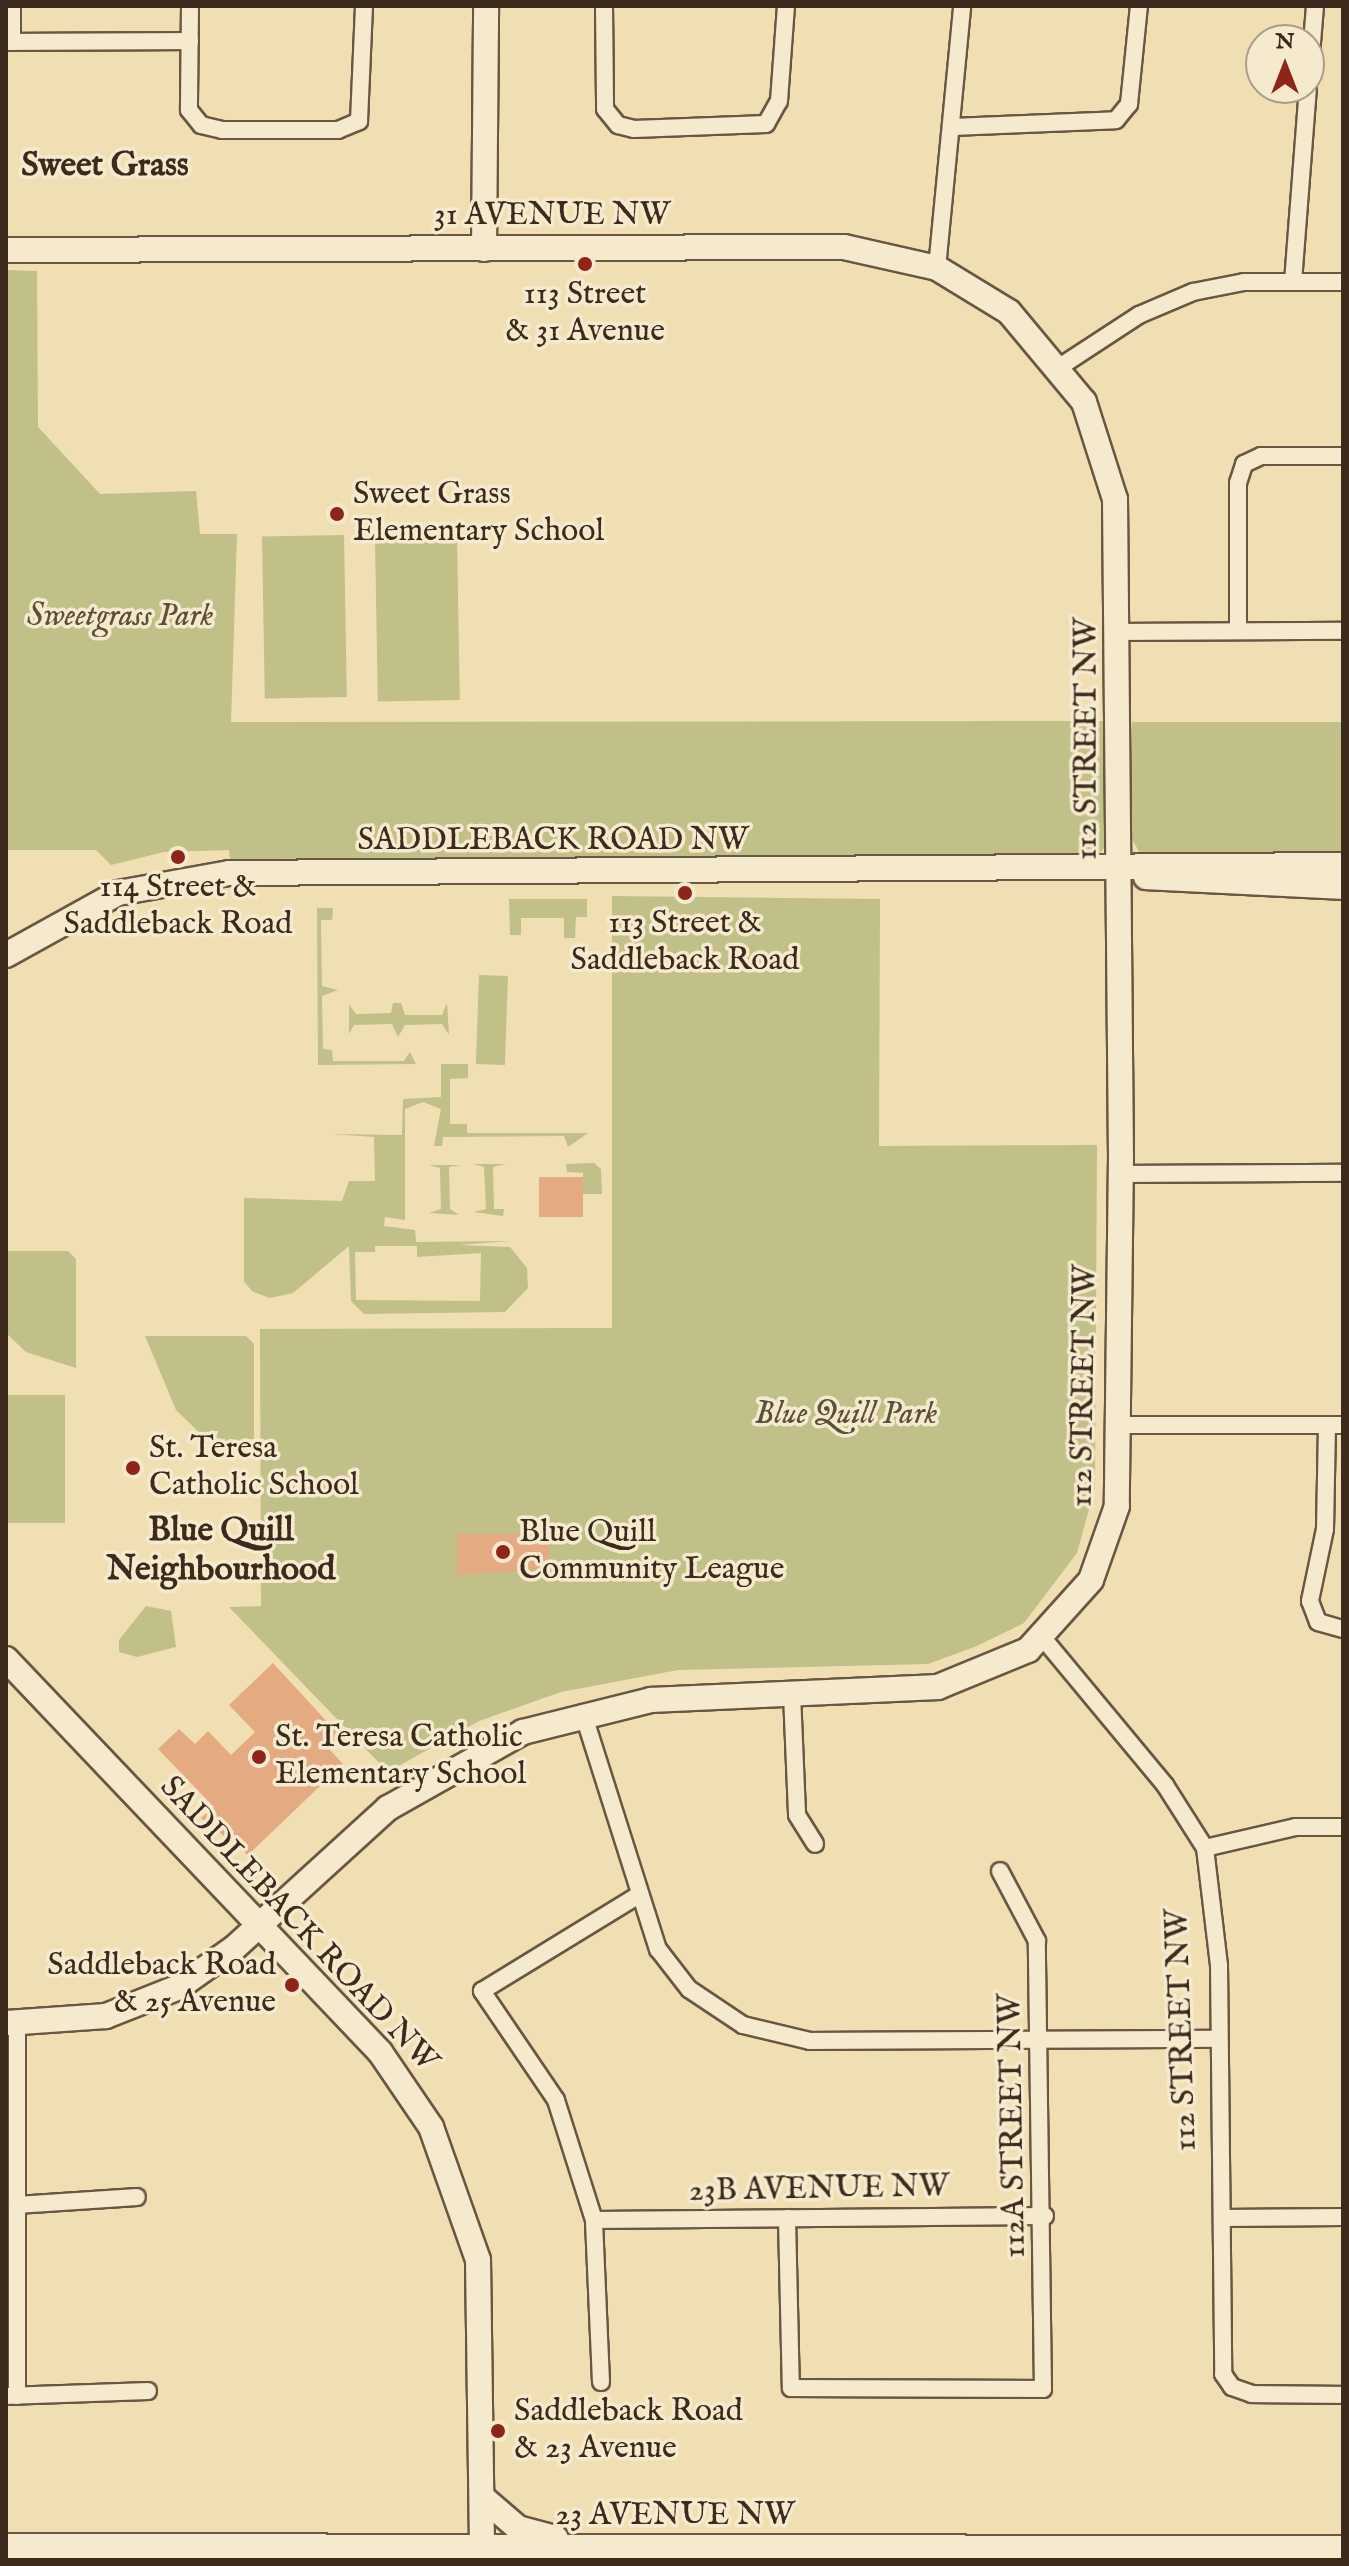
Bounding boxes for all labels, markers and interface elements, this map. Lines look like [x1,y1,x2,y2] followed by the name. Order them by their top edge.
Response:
[1245,24,1325,104] north arrow
[1275,28,1295,56] text: N
[21,146,189,186] district label: Sweet Grass
[434,197,670,235] street label: 31 AVENUE NW
[576,255,594,273] marker: 113 Street & 31 Avenue
[505,277,665,352] place label: 113 Street & 31 Avenue
[353,477,604,552] place label: Sweet Grass Elementary School
[328,505,346,523] marker: Sweet Grass Elementary School
[27,598,213,636] park label: Sweetgrass Park
[1069,618,1107,860] street label: 112 STREET NW
[358,822,748,860] street label: SADDLEBACK ROAD NW
[169,848,187,866] marker: 114 Street & Saddleback Road
[64,870,292,945] place label: 114 Street & Saddleback Road
[676,884,694,902] marker: 113 Street & Saddleback Road
[571,906,799,981] place label: 113 Street & Saddleback Road
[1064,1264,1106,1508] street label: 112 STREET NW
[755,1396,937,1434] park label: Blue Quill Park
[149,1431,359,1506] place label: St. Teresa Catholic School
[124,1459,142,1477] marker: St. Teresa Catholic School
[107,1510,335,1590] district label: Blue Quill Neighbourhood
[519,1515,784,1590] place label: Blue Quill Community League
[494,1543,512,1561] marker: Blue Quill Community League
[275,1720,526,1795] place label: St. Teresa Catholic Elementary School
[250,1748,268,1766] marker: St. Teresa Catholic Elementary School
[151,1769,445,2081] street label: SADDLEBACK ROAD NW
[1160,1908,1206,2152] street label: 112 STREET NW
[47,1948,276,2023] place label: Saddleback Road & 25 Avenue
[283,1976,301,1994] marker: Saddleback Road & 25 Avenue
[992,1994,1036,2258] street label: 112A STREET NW
[688,2169,950,2211] street label: 23B AVENUE NW
[514,2394,743,2469] place label: Saddleback Road & 23 Avenue
[489,2422,507,2440] marker: Saddleback Road & 23 Avenue
[555,2497,795,2535] street label: 23 AVENUE NW

